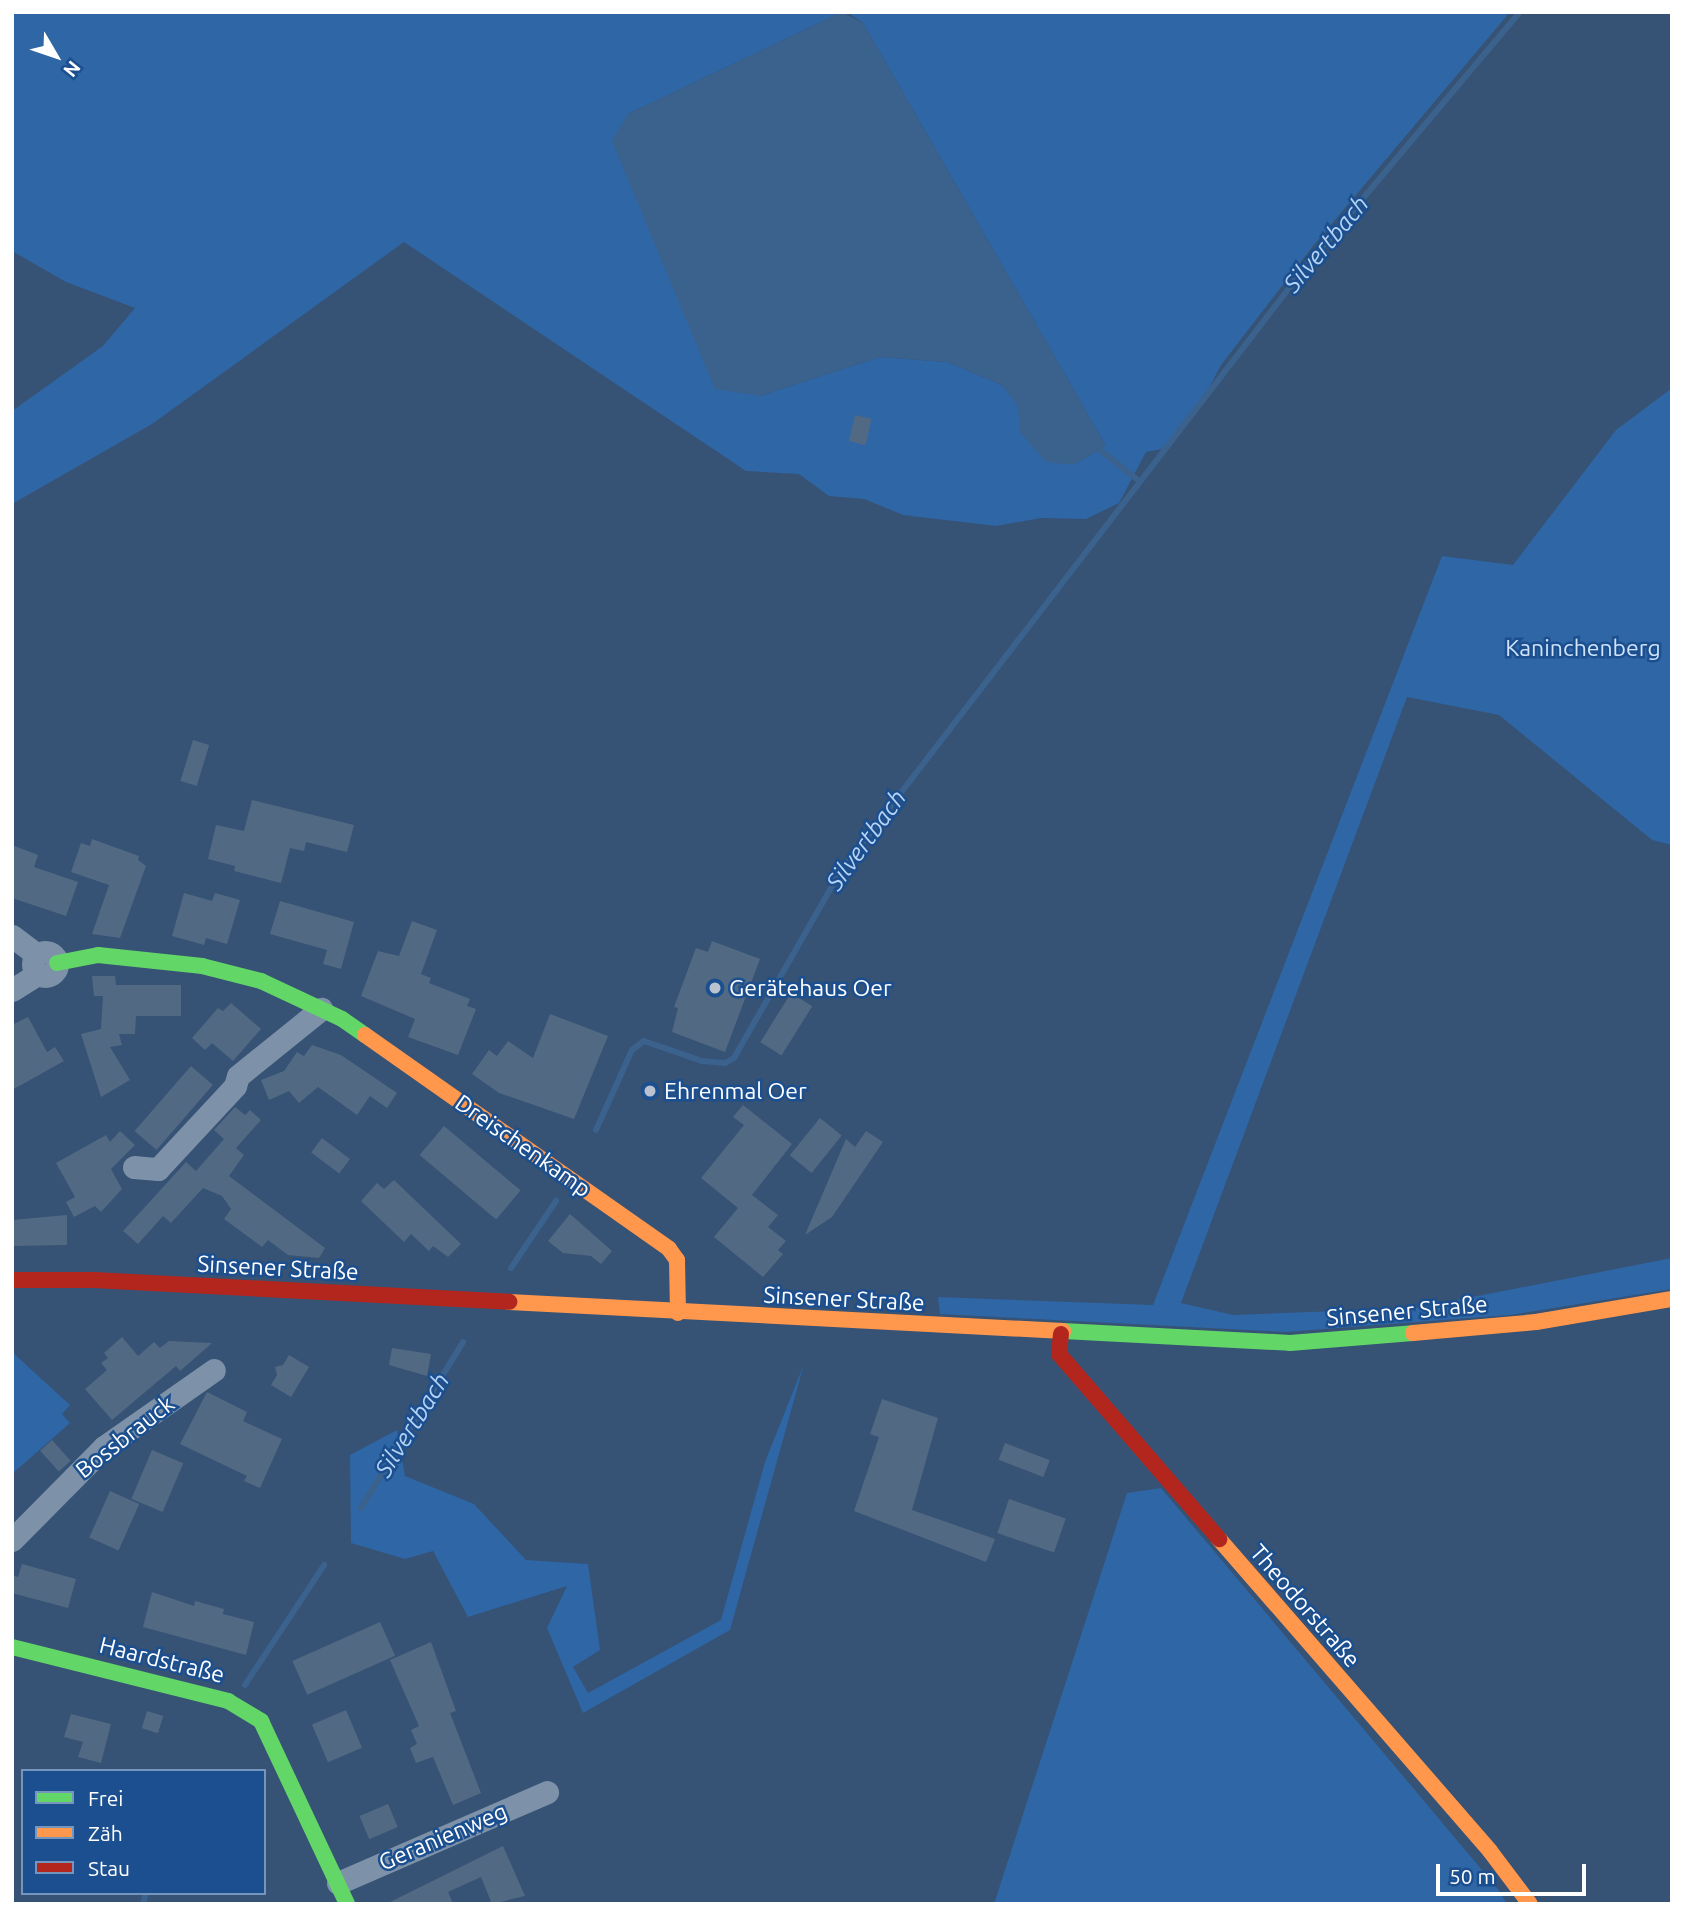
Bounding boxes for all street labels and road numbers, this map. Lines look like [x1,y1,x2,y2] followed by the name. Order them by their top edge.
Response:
[450,1089,596,1203] street label: Dreischenkamp
[197,1250,359,1286] street label: Sinsener Straße
[763,1281,925,1317] street label: Sinsener Straße
[1325,1290,1489,1332] street label: Sinsener Straße
[70,1390,180,1484] street label: Bossbrauck
[1244,1539,1366,1673] street label: Theodorstraße
[97,1631,227,1689] street label: Haardstraße
[375,1798,511,1876] street label: Geranienweg

